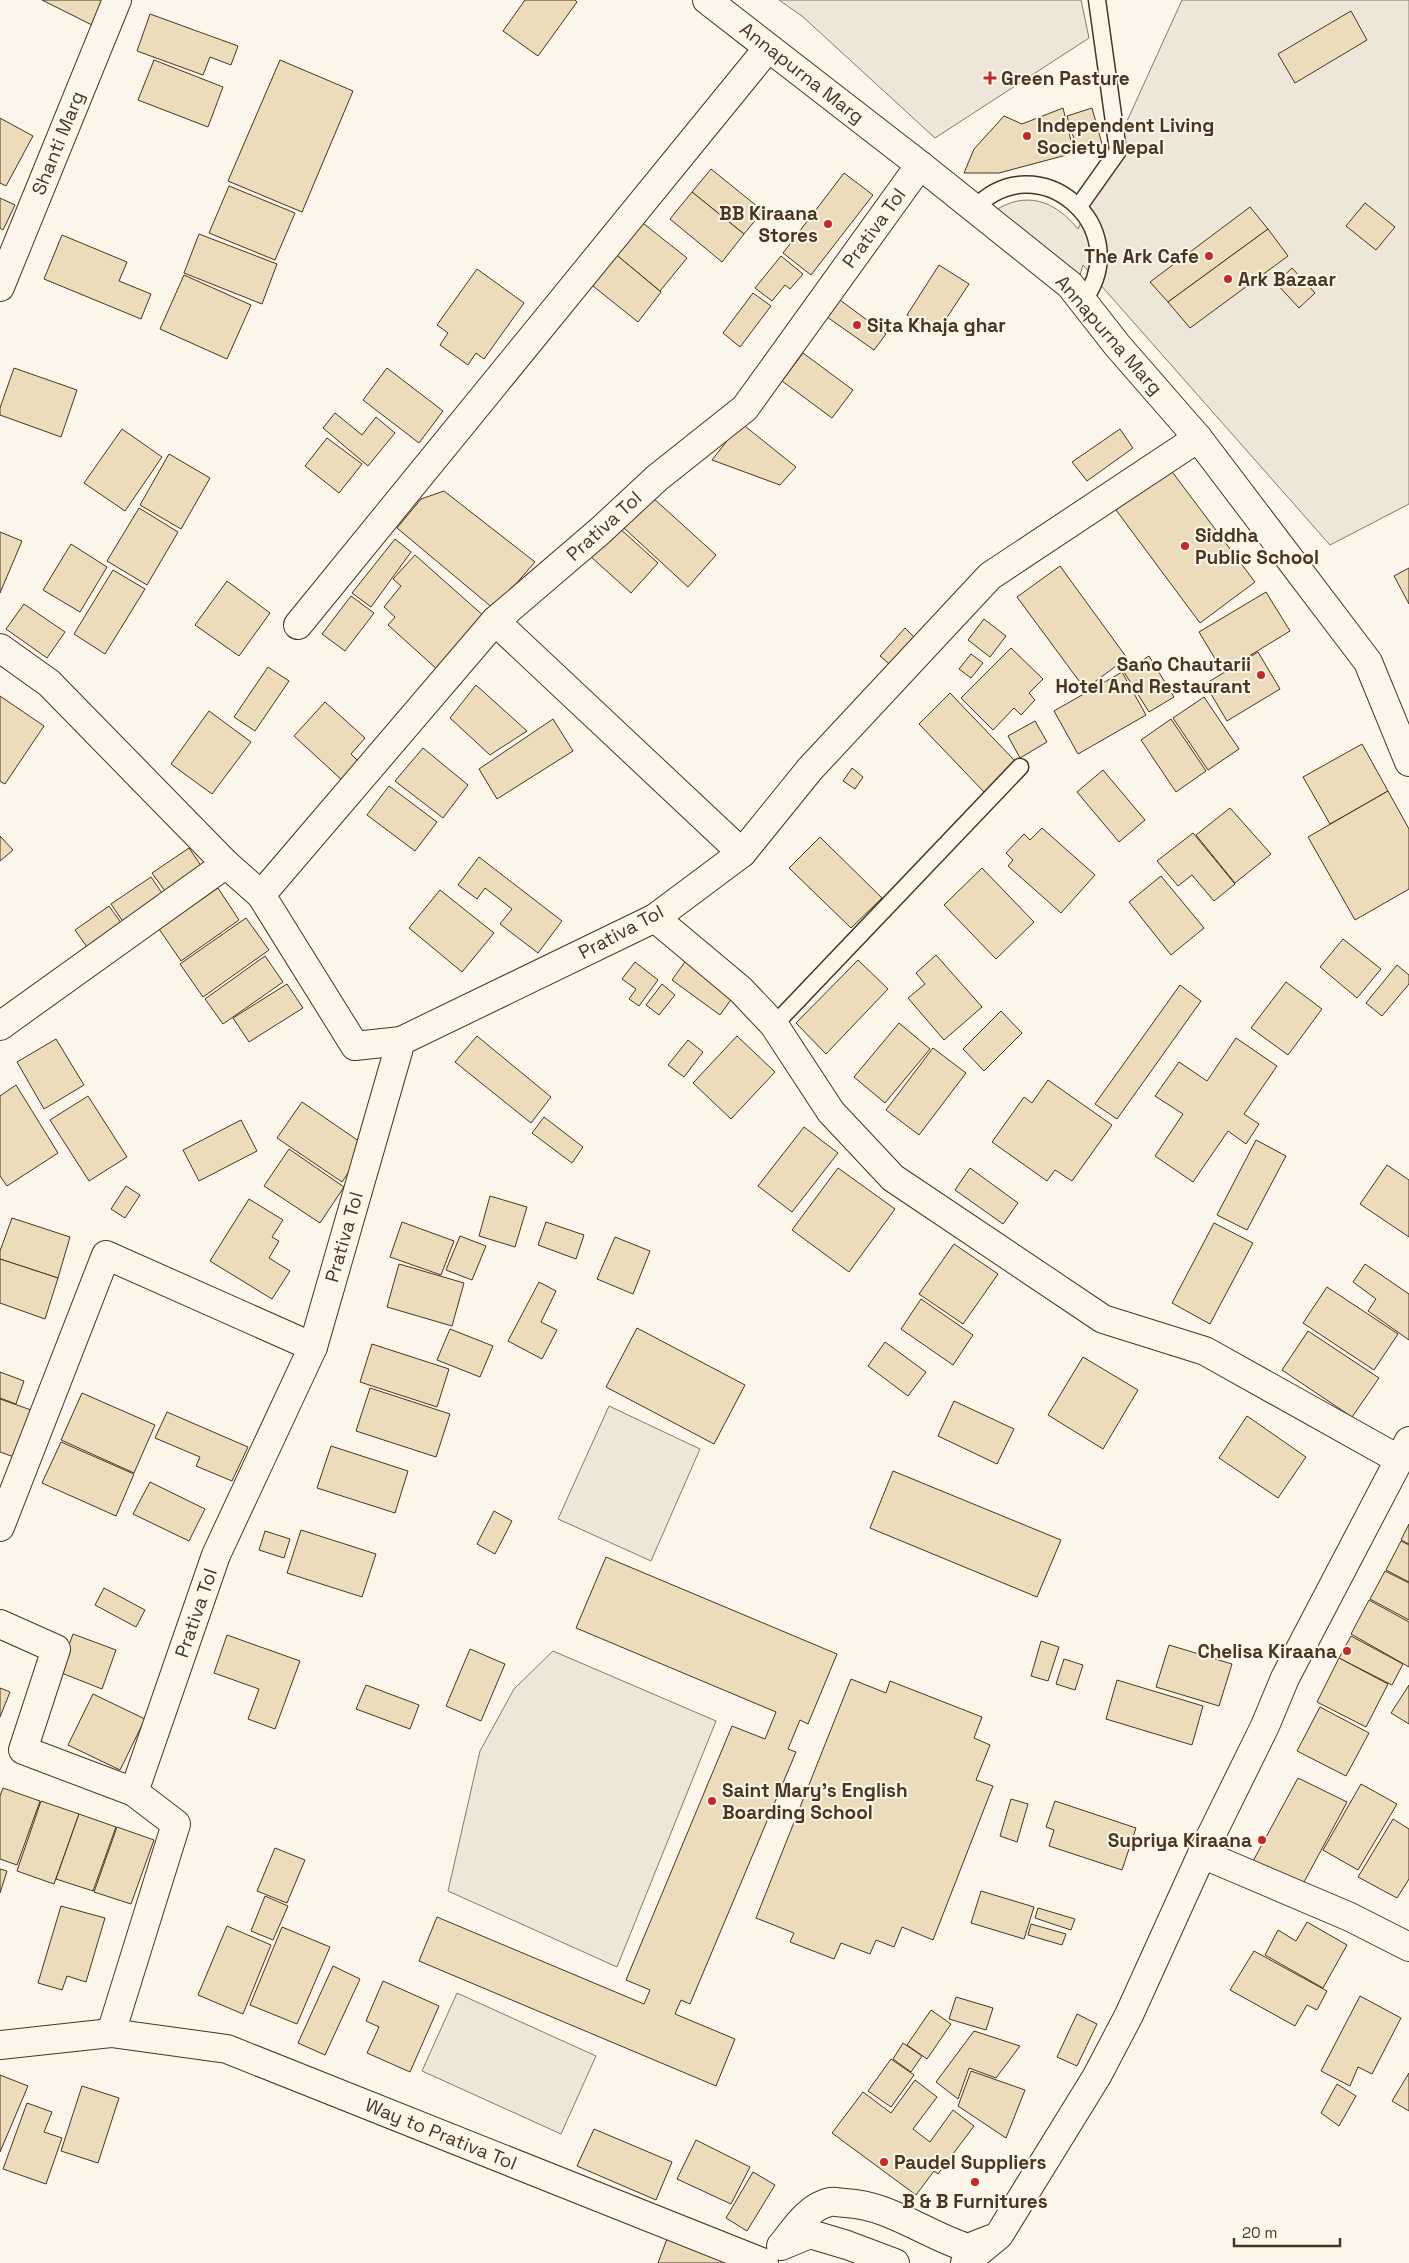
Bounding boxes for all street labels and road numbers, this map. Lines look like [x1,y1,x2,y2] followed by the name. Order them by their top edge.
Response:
[735,17,869,129] street label: Annapurna Marg
[26,87,90,199] street label: Shanti Marg
[837,183,911,273] street label: Prativa Tol
[1050,270,1168,400] street label: Annapurna Marg
[561,486,647,566] street label: Prativa Tol
[574,899,668,965] street label: Prativa Tol
[319,1189,369,1285] street label: Prativa Tol
[169,1565,223,1661] street label: Prativa Tol
[361,2092,521,2176] street label: Way to Prativa Tol

